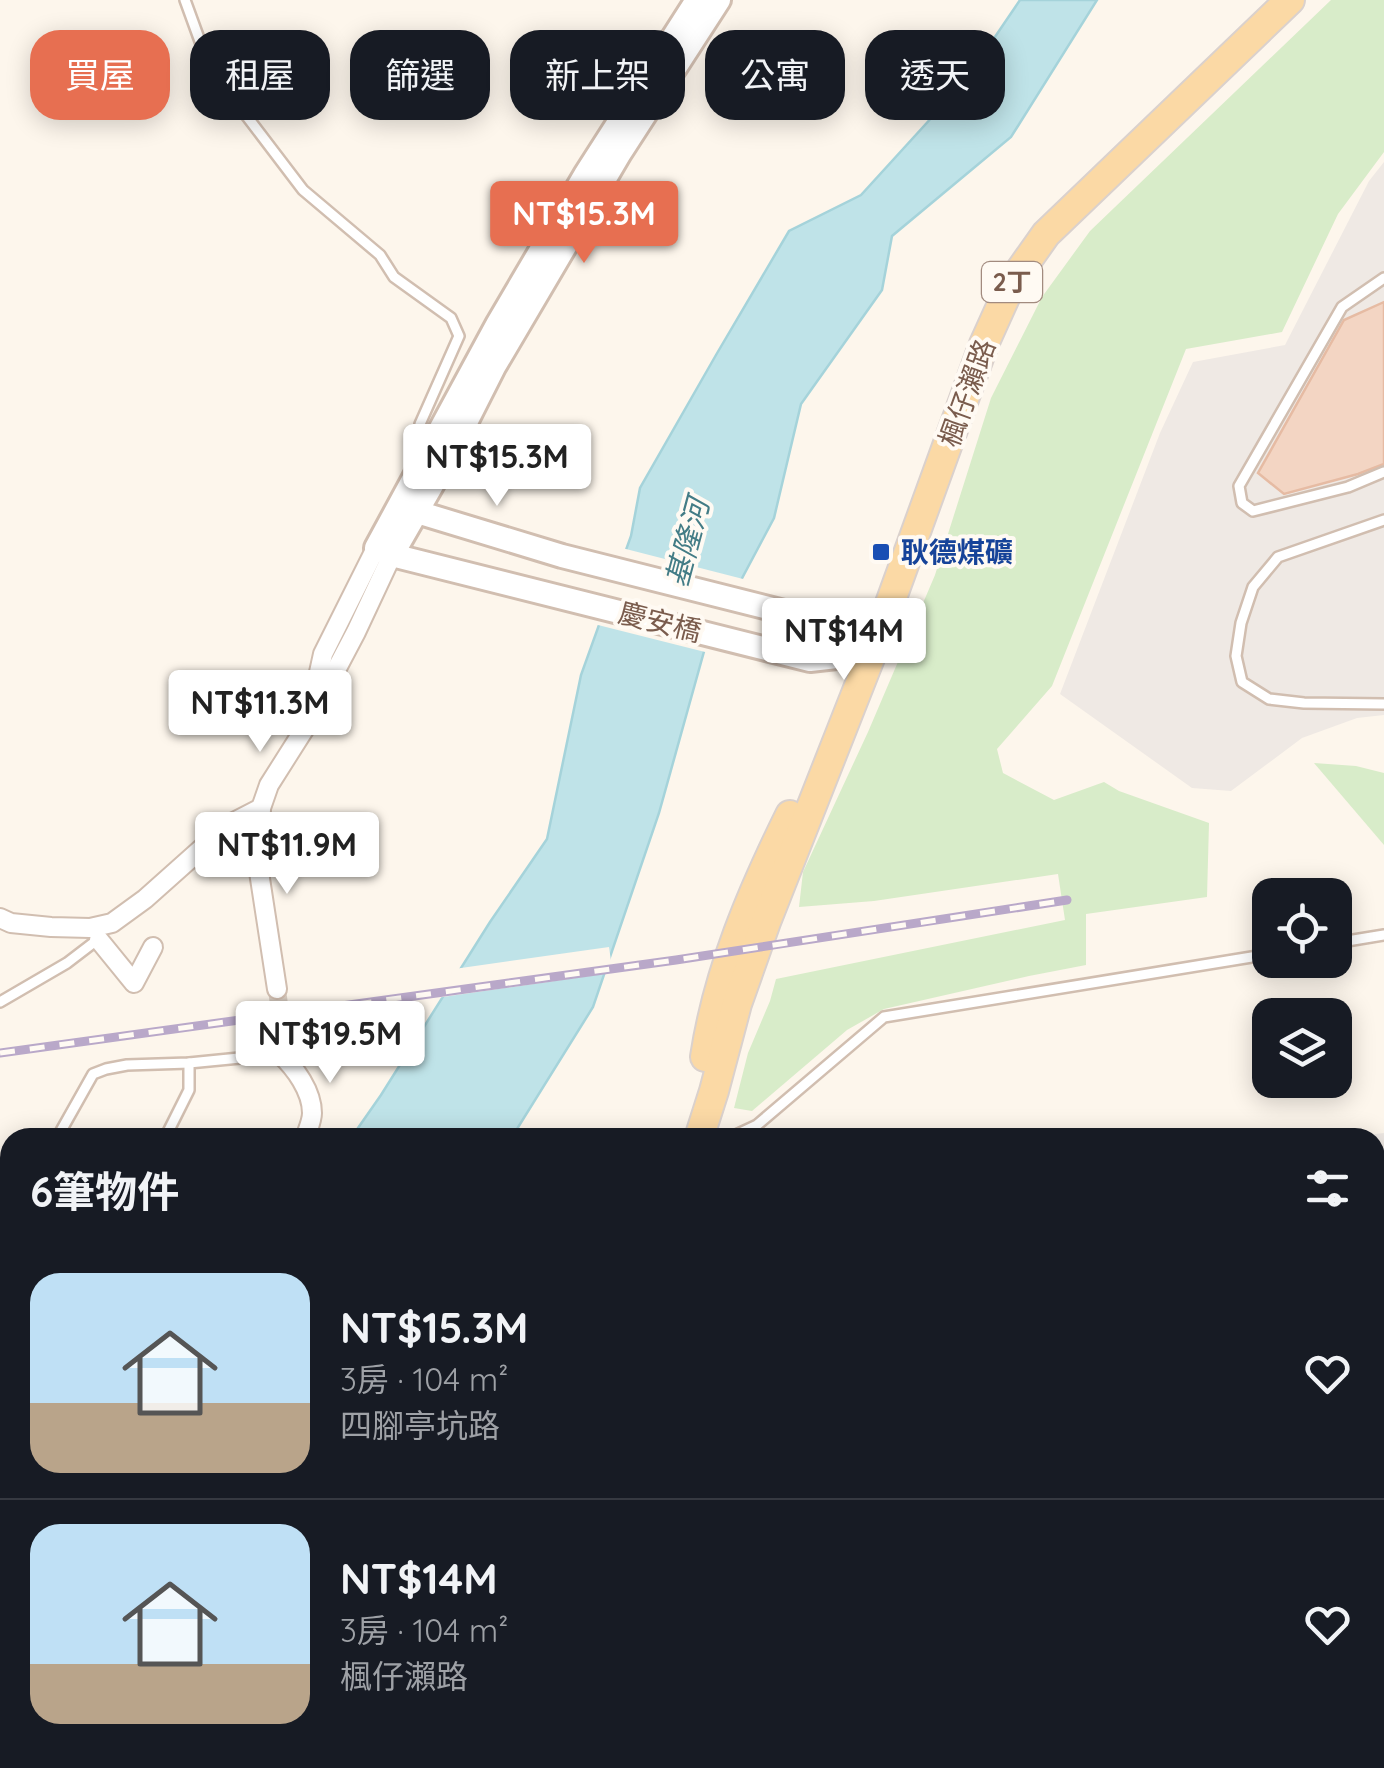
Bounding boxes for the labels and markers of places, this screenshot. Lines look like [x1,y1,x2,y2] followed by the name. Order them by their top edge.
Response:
[481,181,687,266] pin: NT$15.3M
[394,424,600,509] pin: NT$15.3M
[901,534,1013,569] place label: 耿德煤礦
[870,541,892,563] marker: 耿德煤礦
[763,598,925,683] pin: NT$14M
[157,670,363,755] pin: NT$11.3M
[184,812,390,897] pin: NT$11.9M
[227,1001,433,1086] pin: NT$19.5M

